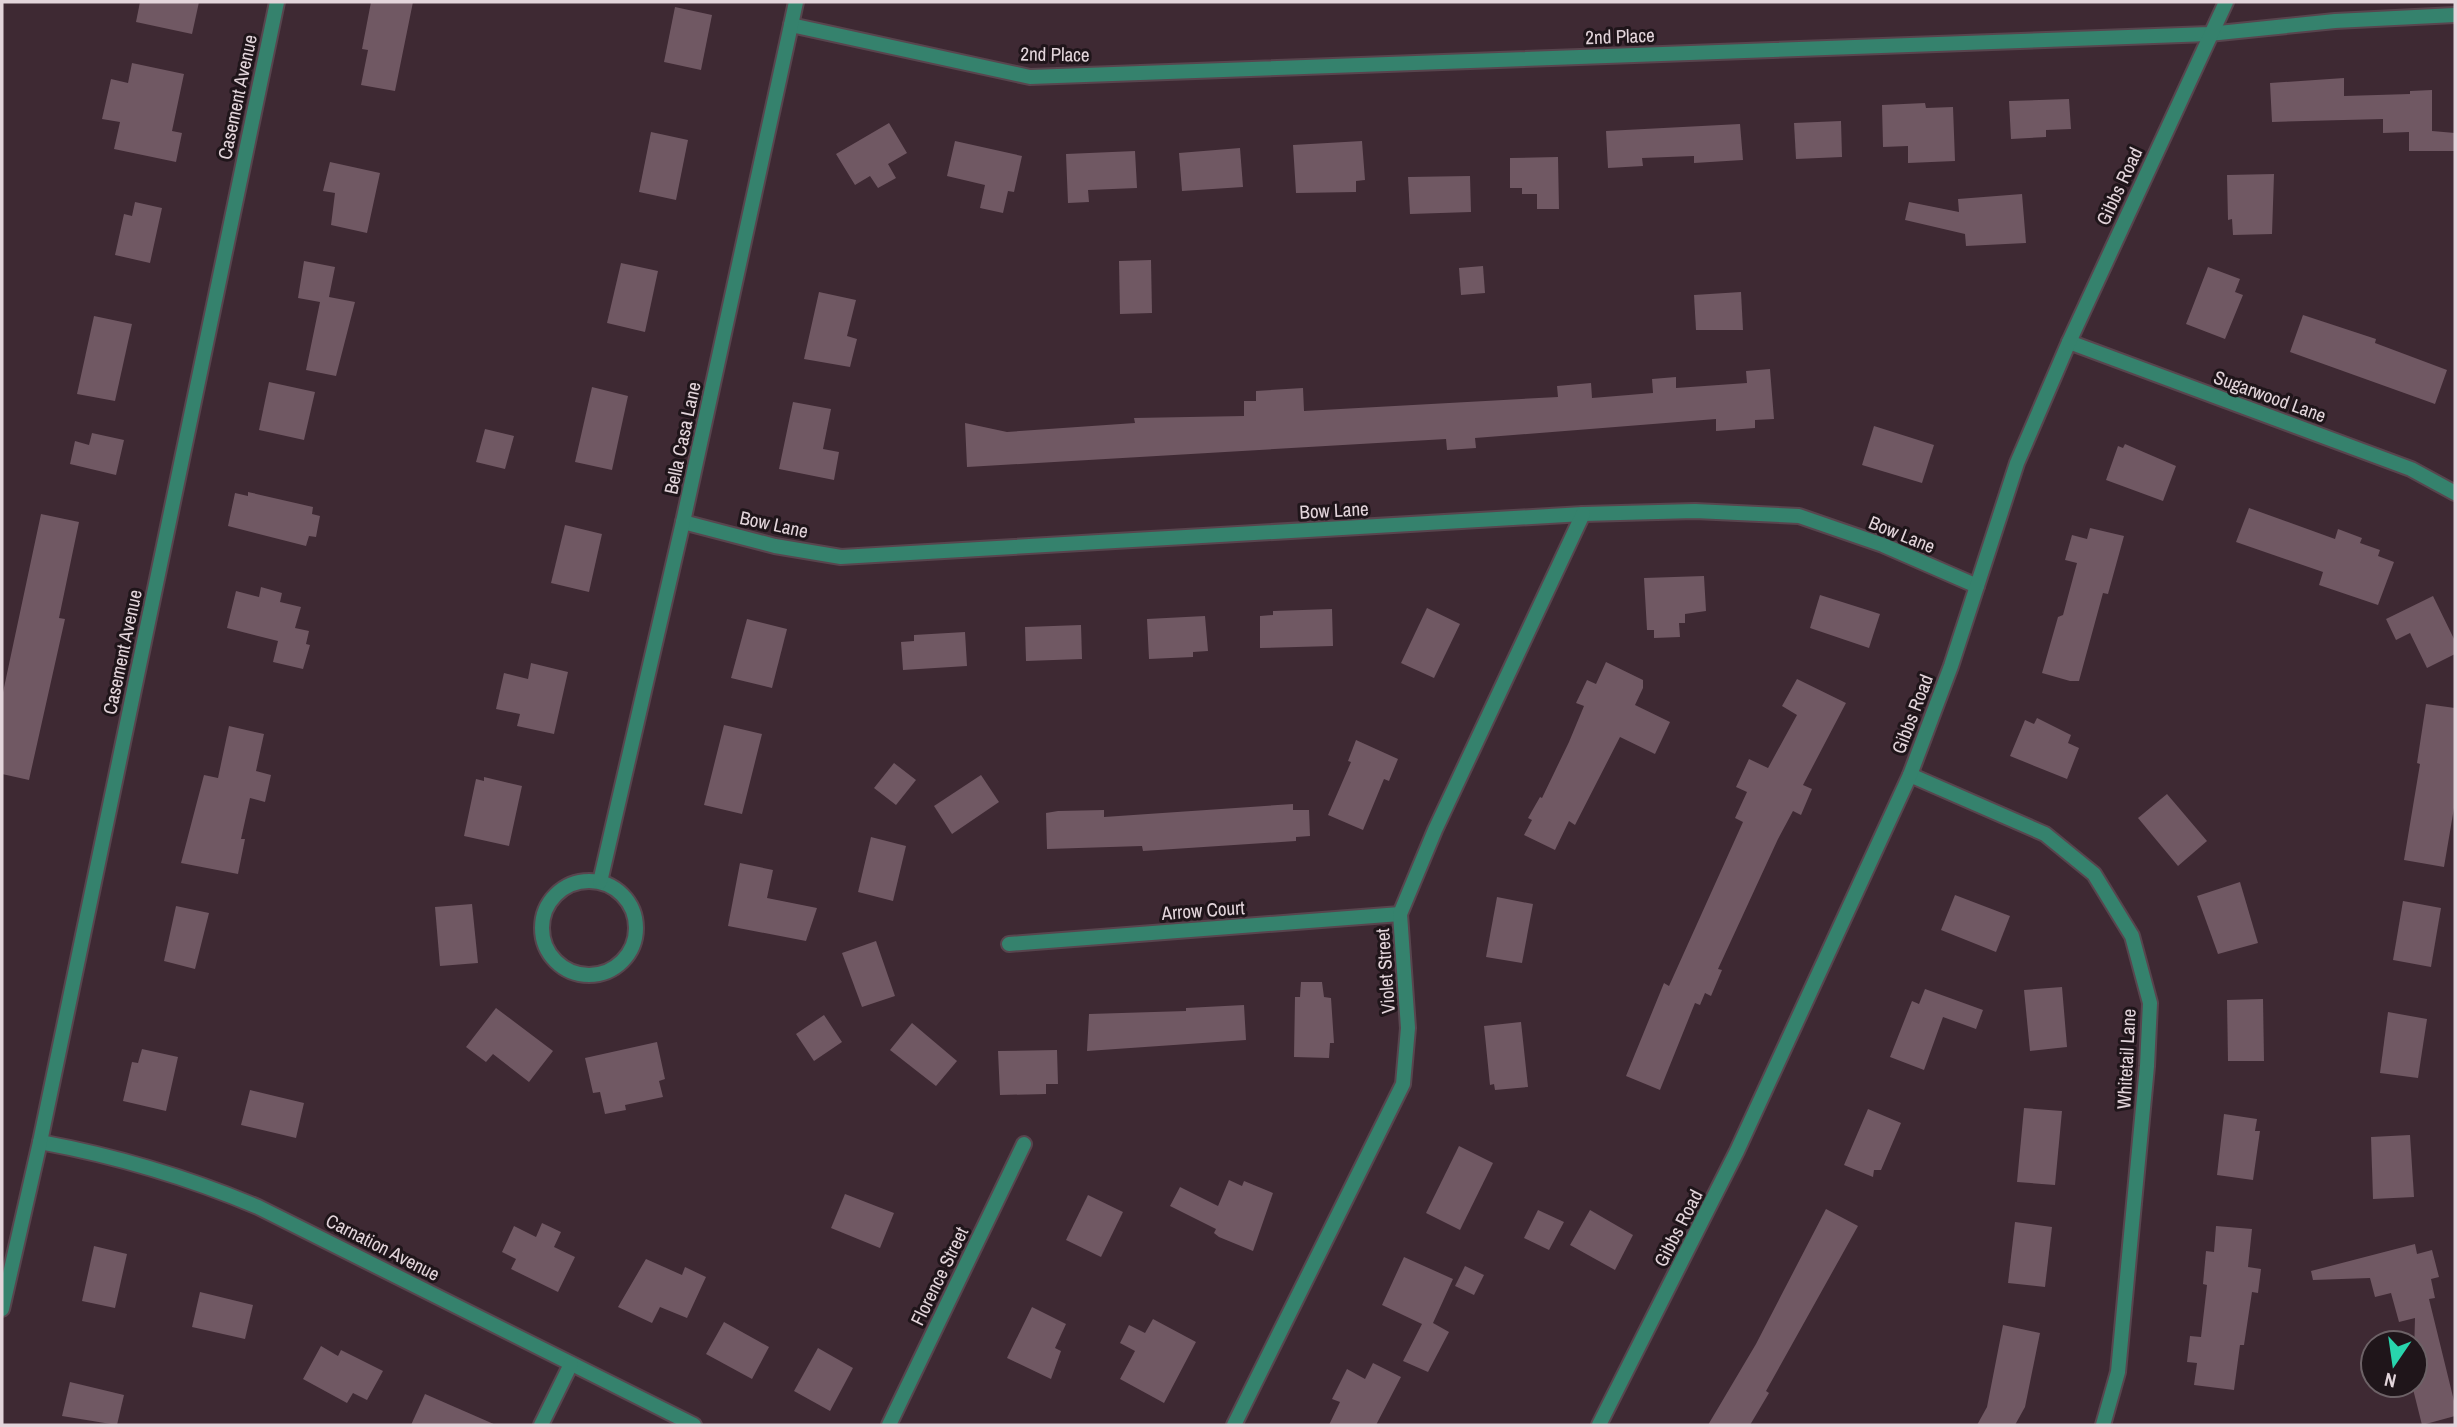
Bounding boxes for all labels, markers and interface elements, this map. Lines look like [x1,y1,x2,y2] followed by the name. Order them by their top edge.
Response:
[1585,22,1655,50] street label: 2nd Place
[211,32,263,162] street label: Casement Avenue
[1020,40,1090,68] street label: 2nd Place
[2090,143,2148,229] street label: Gibbs Road
[2210,364,2330,428] street label: Sugarwood Lane
[657,379,707,497] street label: Bella Casa Lane
[1299,495,1369,525] street label: Bow Lane
[737,504,811,544] street label: Bow Lane
[1865,509,1939,559] street label: Bow Lane
[96,587,148,717] street label: Casement Avenue
[1885,671,1939,757] street label: Gibbs Road
[1160,894,1246,926] street label: Arrow Court
[1369,927,1401,1015] street label: Violet Street
[2110,1008,2142,1110] street label: Whitetail Lane
[1648,1185,1708,1271] street label: Gibbs Road
[322,1207,444,1287] street label: Carnation Avenue
[904,1222,974,1330] street label: Florence Street
[2359,1329,2429,1399] north arrow
[2382,1367,2399,1394] text: N

